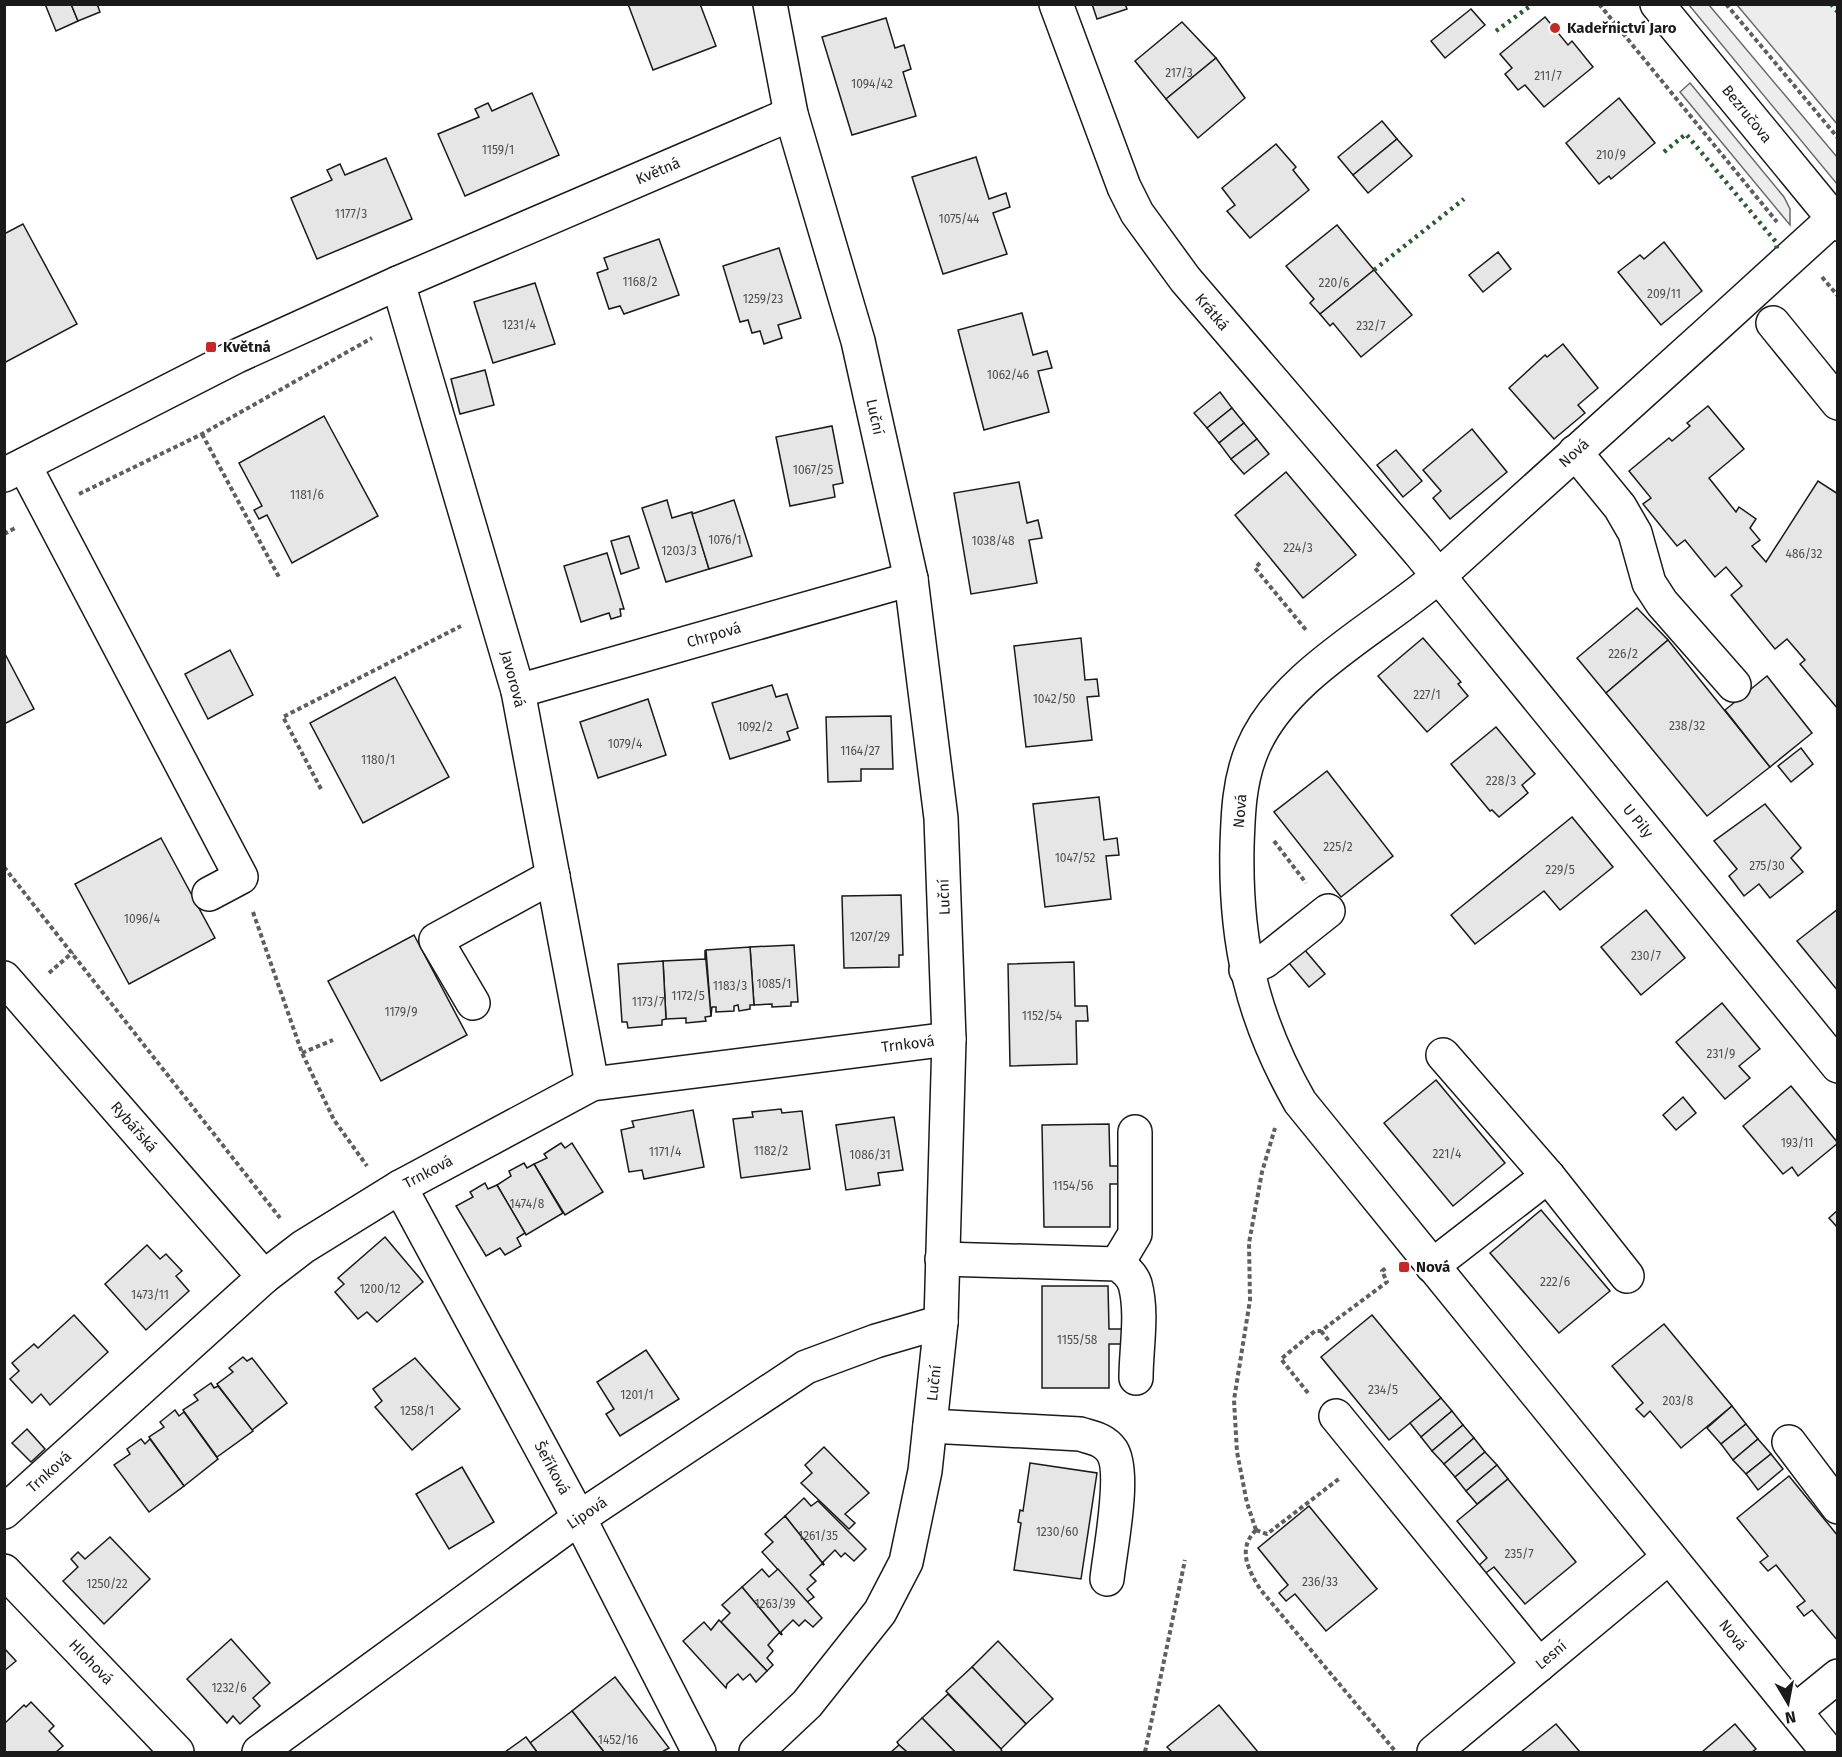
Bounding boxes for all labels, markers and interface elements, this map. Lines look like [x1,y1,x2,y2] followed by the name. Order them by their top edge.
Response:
[1567,19,1677,37] place label: Kadeřnictví Jaro
[1548,21,1562,35] marker: Kadeřnictví Jaro
[1165,66,1193,80] house number: 217/3
[1534,69,1562,83] house number: 211/7
[851,77,893,91] house number: 1094/42
[1718,81,1776,147] street label: Bezručova
[482,143,514,157] house number: 1159/1
[1596,148,1626,162] house number: 210/9
[633,154,683,188] street label: Květná
[335,207,367,221] house number: 1177/3
[939,212,980,226] house number: 1075/44
[623,275,658,289] house number: 1168/2
[1319,276,1349,290] house number: 220/6
[1647,287,1681,301] house number: 209/11
[1191,290,1233,334] street label: Krátká
[743,292,783,306] house number: 1259/23
[502,318,537,332] house number: 1231/4
[1356,319,1386,333] house number: 232/7
[223,338,271,356] place label: Květná
[204,340,218,354] marker: Květná
[987,368,1029,382] house number: 1062/46
[862,397,888,437] street label: Luční
[1555,435,1593,471] street label: Nová
[793,463,833,477] house number: 1067/25
[290,488,324,502] house number: 1181/6
[708,533,742,547] house number: 1076/1
[971,534,1015,548] house number: 1038/48
[1283,541,1313,555] house number: 224/3
[661,544,697,558] house number: 1203/3
[1786,547,1822,561] house number: 486/32
[685,619,743,651] street label: Chrpová
[1608,647,1638,661] house number: 226/2
[497,649,529,709] street label: Javorová
[1413,688,1441,702] house number: 227/1
[1033,692,1076,706] house number: 1042/50
[1669,719,1705,733] house number: 238/32
[737,720,773,734] house number: 1092/2
[608,737,643,751] house number: 1079/4
[840,744,880,758] house number: 1164/27
[361,753,395,767] house number: 1180/1
[1486,774,1516,788] house number: 228/3
[1230,793,1250,829] street label: Nová
[1619,800,1657,842] street label: U Pily
[1323,840,1353,854] house number: 225/2
[1055,851,1095,865] house number: 1047/52
[1749,859,1785,873] house number: 275/30
[1545,863,1575,877] house number: 229/5
[934,879,954,915] street label: Luční
[124,912,161,926] house number: 1096/4
[850,930,890,944] house number: 1207/29
[1631,949,1661,963] house number: 230/7
[757,977,792,991] house number: 1085/1
[713,979,747,993] house number: 1183/3
[671,989,705,1003] house number: 1172/5
[632,995,664,1009] house number: 1173/7
[384,1005,418,1019] house number: 1179/9
[1022,1009,1063,1023] house number: 1152/54
[880,1032,936,1056] street label: Trnková
[1707,1047,1735,1061] house number: 231/9
[107,1098,161,1156] street label: Rybářská
[1781,1136,1813,1150] house number: 193/11
[754,1144,788,1158] house number: 1182/2
[649,1145,682,1159] house number: 1171/4
[1433,1147,1462,1161] house number: 221/4
[849,1148,891,1162] house number: 1086/31
[400,1152,456,1192] street label: Trnková
[1053,1179,1093,1193] house number: 1154/56
[510,1197,545,1211] house number: 1474/8
[1416,1258,1450,1276] place label: Nová
[1397,1260,1411,1274] marker: Nová
[1540,1275,1570,1289] house number: 222/6
[359,1282,401,1296] house number: 1200/12
[131,1288,169,1302] house number: 1473/11
[1057,1333,1098,1347] house number: 1155/58
[923,1364,945,1402] street label: Luční
[1368,1383,1398,1397] house number: 234/5
[620,1388,654,1402] house number: 1201/1
[1663,1394,1694,1408] house number: 203/8
[400,1404,434,1418] house number: 1258/1
[530,1438,574,1498] street label: Šeříková
[23,1447,75,1497] street label: Trnková
[563,1493,611,1533] street label: Lipová
[1036,1525,1079,1539] house number: 1230/60
[798,1529,838,1543] house number: 1261/35
[1504,1547,1534,1561] house number: 235/7
[1302,1575,1338,1589] house number: 236/33
[86,1577,128,1591] house number: 1250/22
[754,1597,796,1611] house number: 1263/39
[1715,1616,1751,1654] street label: Nová
[65,1636,117,1688] street label: Hlohová
[1532,1637,1570,1673] street label: Lesní
[1758,1673,1818,1733] north arrow
[211,1681,247,1695] house number: 1232/6
[1784,1707,1797,1728] text: N
[598,1733,638,1747] house number: 1452/16

